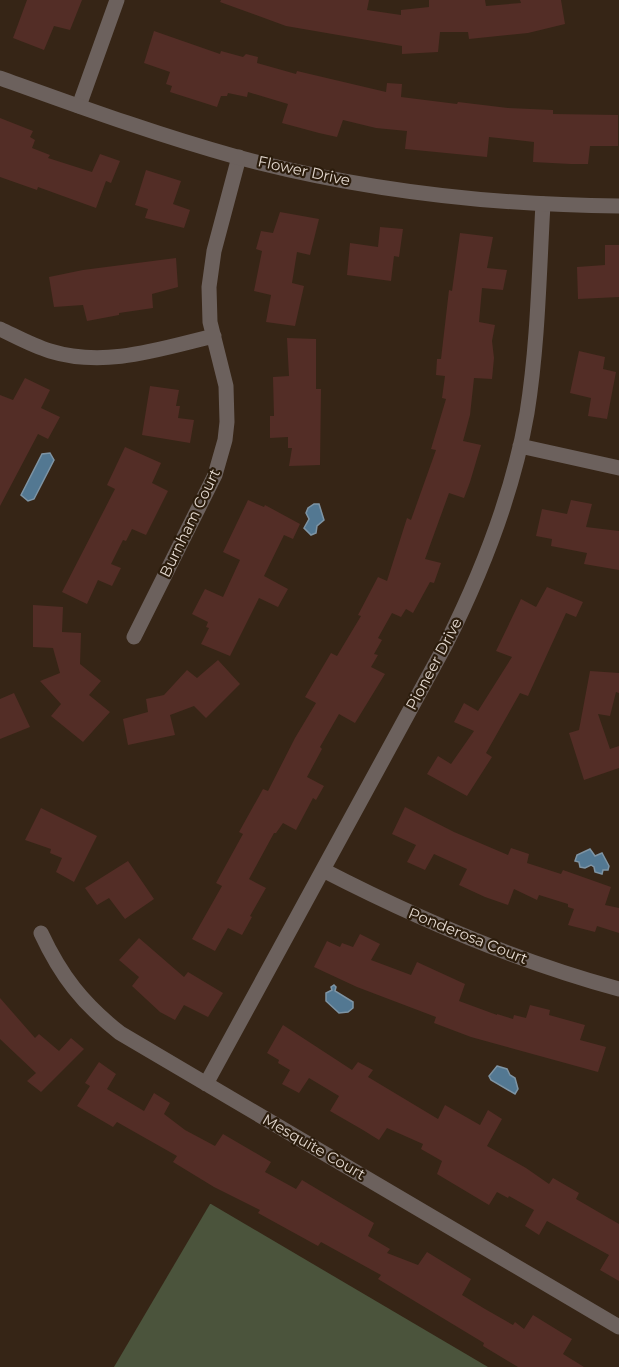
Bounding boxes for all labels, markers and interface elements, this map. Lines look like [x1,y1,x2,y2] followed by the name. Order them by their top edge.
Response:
[256,151,352,190] street label: Flower Drive
[155,465,224,580] street label: Burnham Court
[401,614,466,713] street label: Pioneer Drive
[406,903,531,968] street label: Ponderosa Court
[259,1109,369,1184] street label: Mesquite Court

